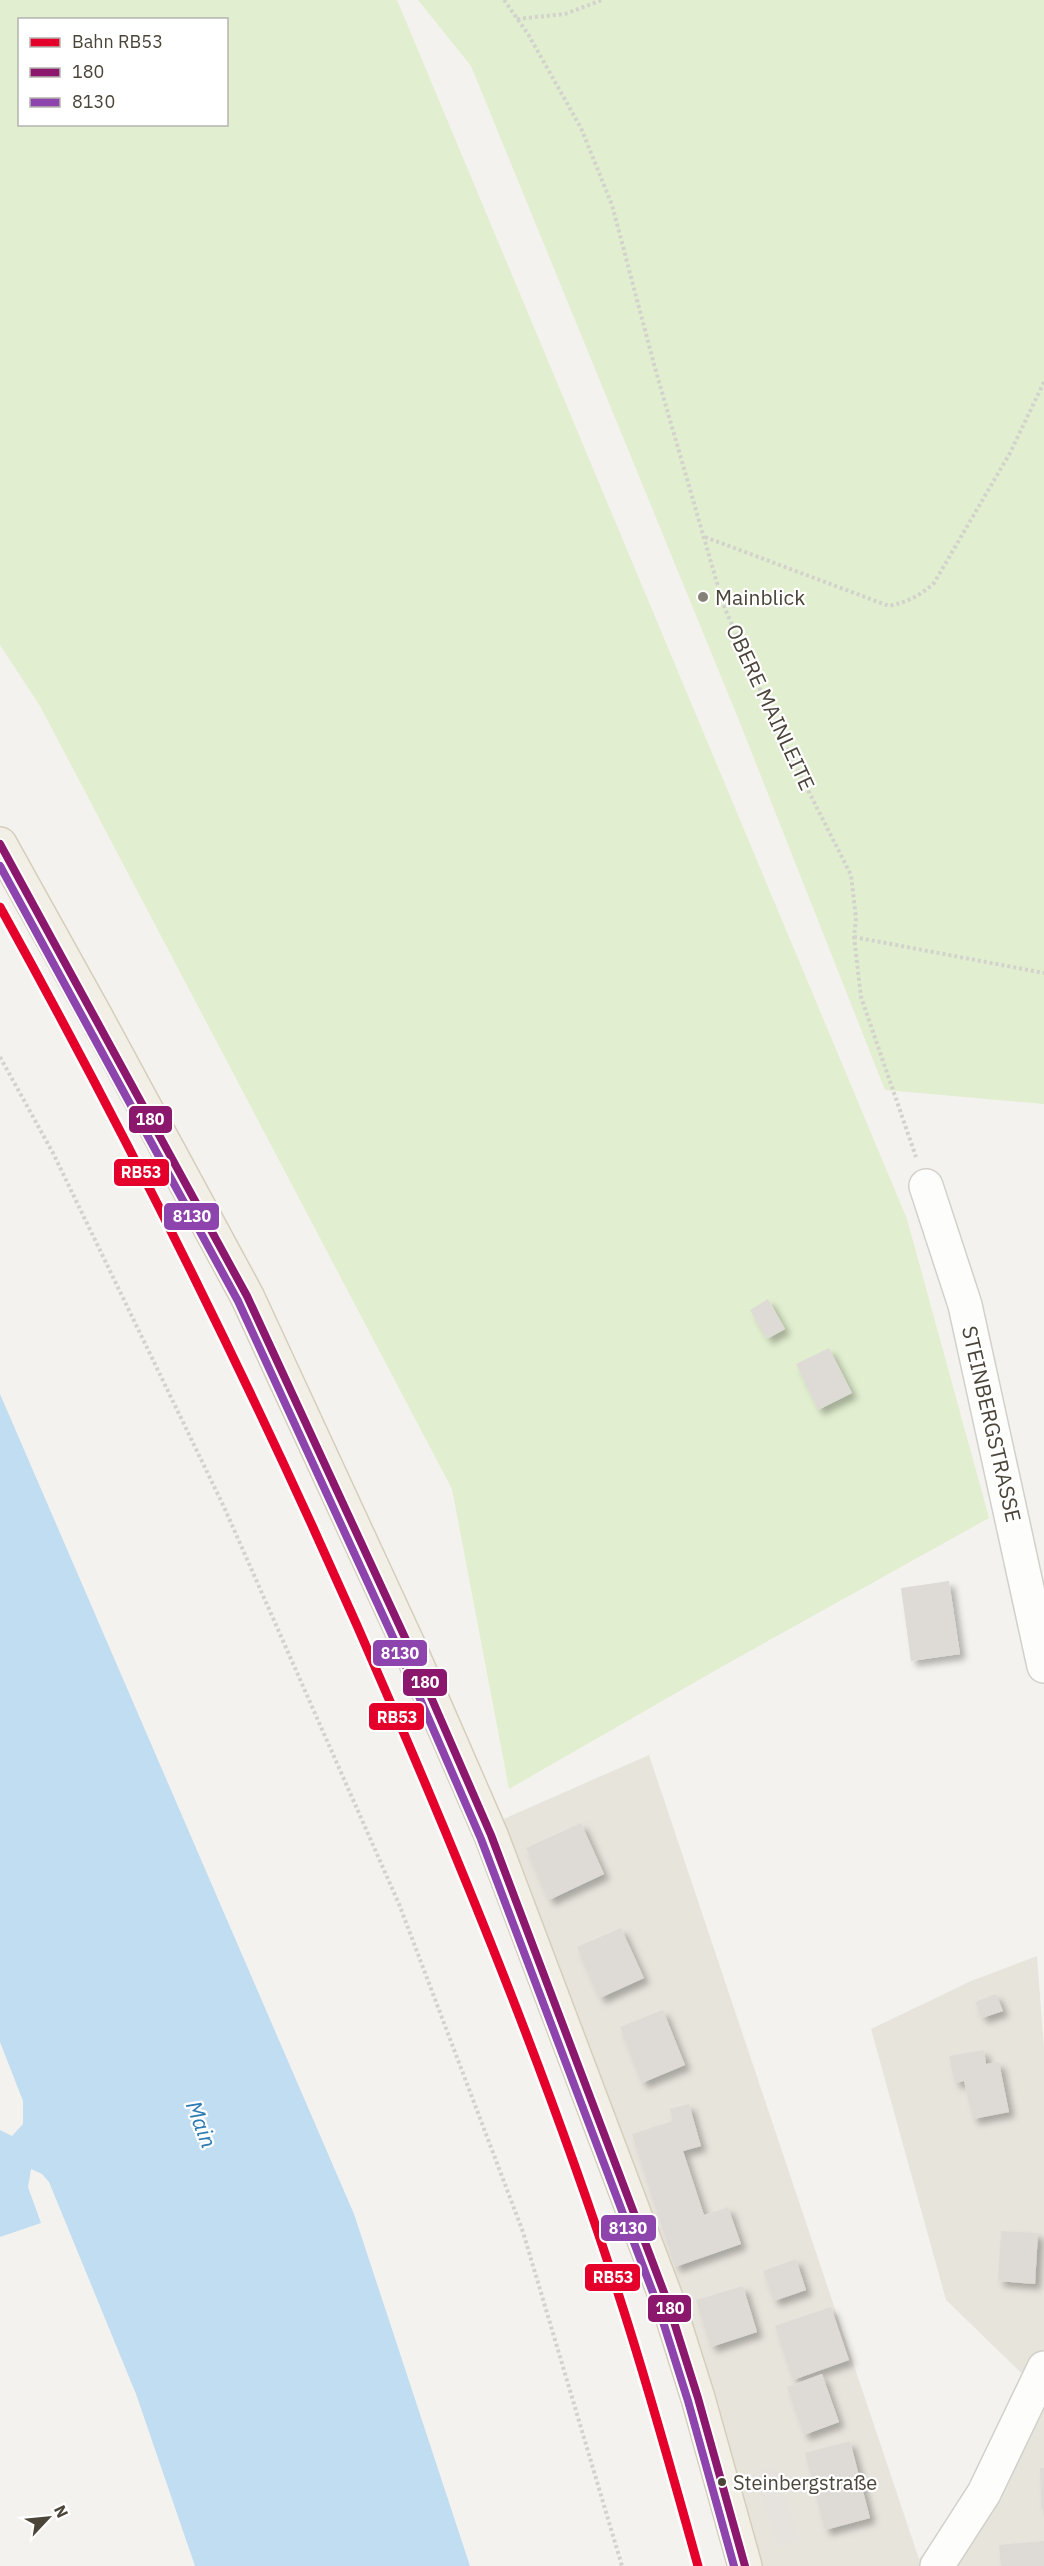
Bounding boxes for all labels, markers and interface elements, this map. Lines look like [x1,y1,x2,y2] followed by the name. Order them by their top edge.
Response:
[18,18,228,126] legend
[72,30,163,53] text: Bahn RB53
[72,60,104,83] text: 180
[72,90,115,113] text: 8130
[715,583,805,611] place label: Mainblick
[696,590,710,604] marker: Mainblick
[720,619,822,795] street label: OBERE MAINLEITE
[128,1105,173,1134] line badge: 180
[136,1109,165,1129] text: 180
[113,1158,170,1187] line badge: RB53
[121,1162,161,1182] text: RB53
[163,1202,220,1231] line badge: 8130
[173,1206,212,1226] text: 8130
[956,1323,1028,1525] street label: STEINBERGSTRASSE
[372,1639,428,1667] line badge: 8130
[381,1643,420,1663] text: 8130
[402,1668,448,1697] line badge: 180
[411,1672,440,1692] text: 180
[368,1702,425,1731] line badge: RB53
[377,1707,417,1727] text: RB53
[180,2096,224,2152] water label: Main
[600,2214,657,2242] line badge: 8130
[609,2218,648,2238] text: 8130
[584,2263,641,2292] line badge: RB53
[593,2267,633,2287] text: RB53
[647,2294,692,2323] line badge: 180
[656,2298,685,2318] text: 180
[733,2469,877,2496] place label: Steinbergstraße
[716,2476,728,2488] marker: Steinbergstraße
[18,2488,78,2548] north arrow
[50,2502,73,2521] text: N

